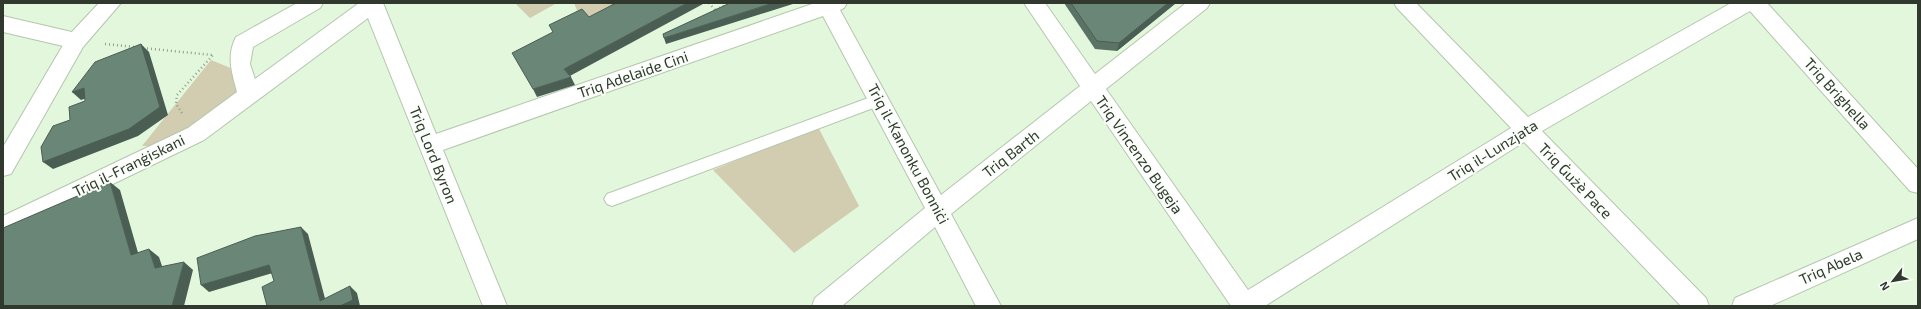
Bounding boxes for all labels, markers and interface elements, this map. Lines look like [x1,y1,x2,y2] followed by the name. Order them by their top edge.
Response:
[575,47,690,101] street label: Triq Adelaide Cini
[1801,54,1875,133] street label: Triq Brighella
[864,80,953,227] street label: Triq il-Kanonku Bonniċi
[1092,92,1187,217] street label: Triq Vincenzo Bugeja
[406,103,462,206] street label: Triq Lord Byron
[1444,115,1541,186] street label: Triq il-Lunzjata
[978,126,1042,181] street label: Triq Barth
[70,130,188,200] street label: Triq il-Franġiskani
[1535,139,1616,222] street label: Triq Ġużè Pace
[1796,244,1865,288] street label: Triq Abela
[1873,261,1913,301] north arrow
[1876,280,1892,293] text: N

